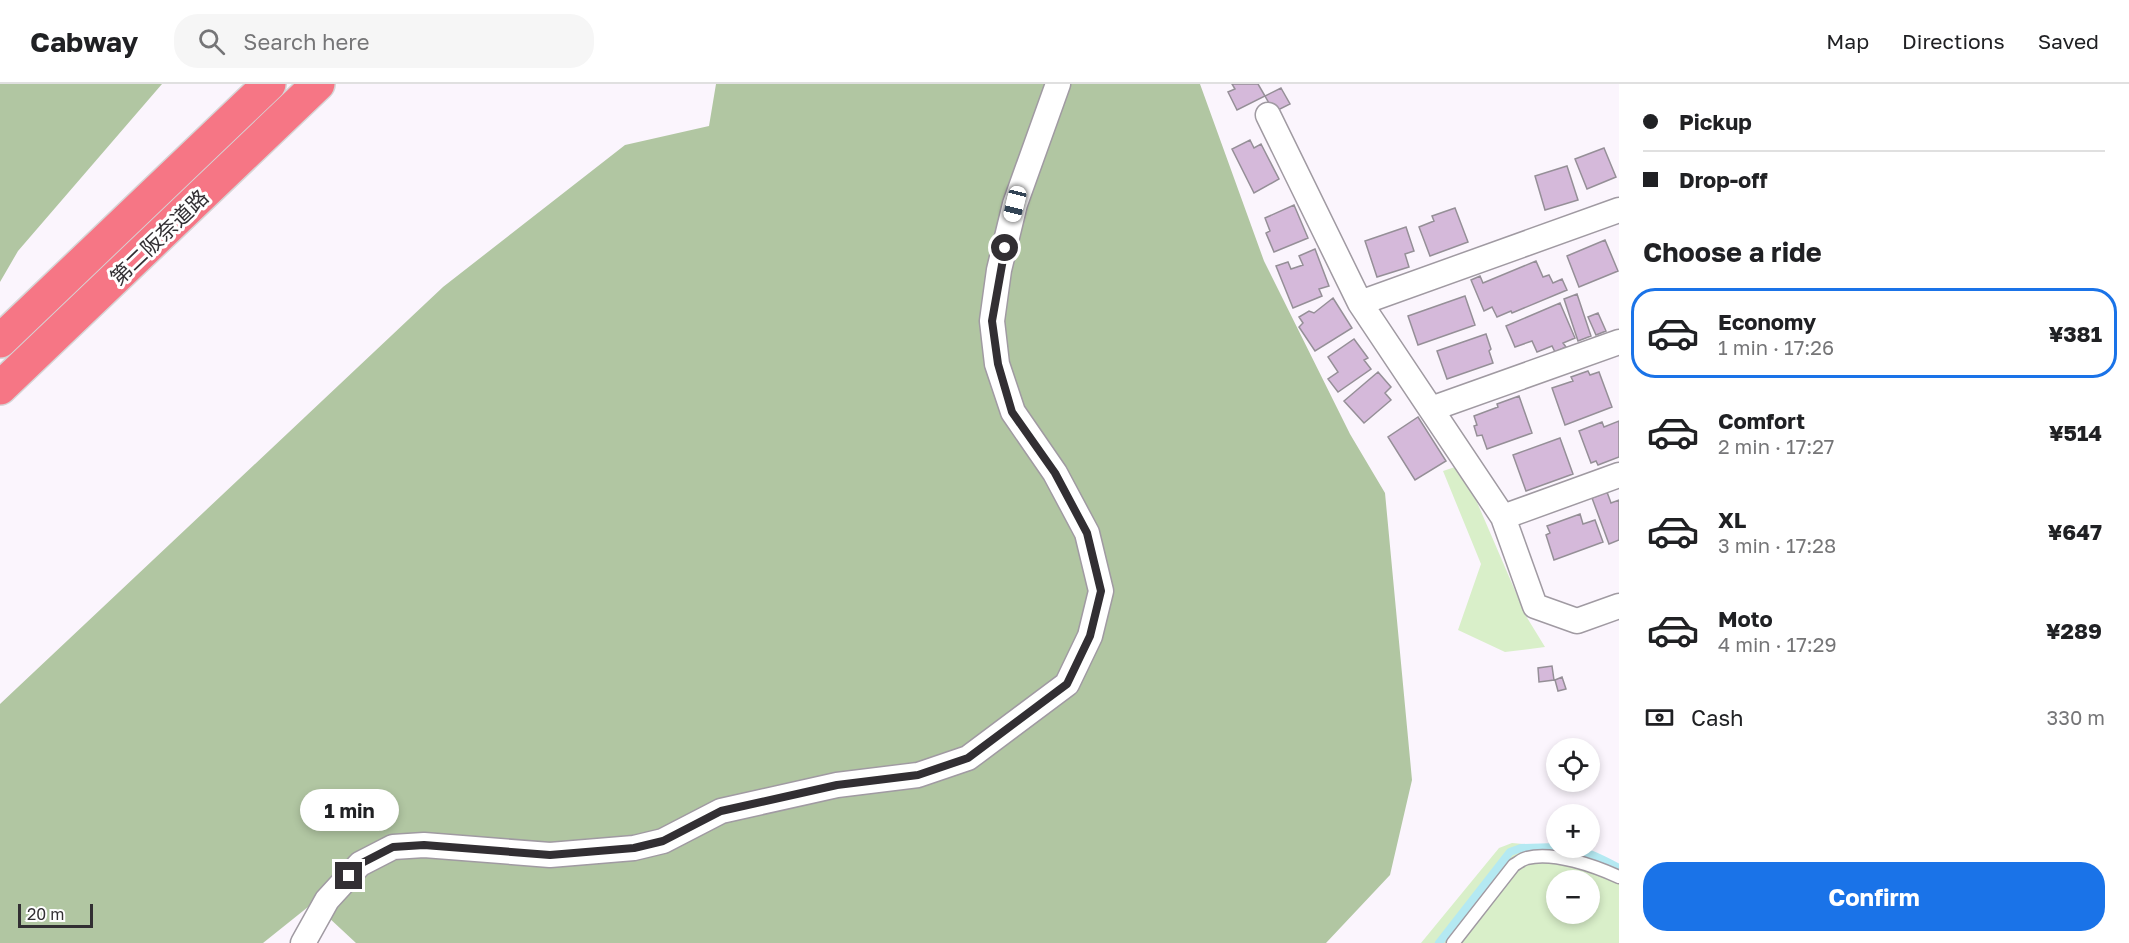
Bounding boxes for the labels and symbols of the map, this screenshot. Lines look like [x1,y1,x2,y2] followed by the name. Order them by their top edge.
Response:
[105,184,213,290] street label: 第二阪奈道路
[1002,184,1028,224] car
[991,234,1018,261] route start
[300,789,398,831] callout: 1 min
[335,862,362,889] route end
[18,901,93,928] scale bar

